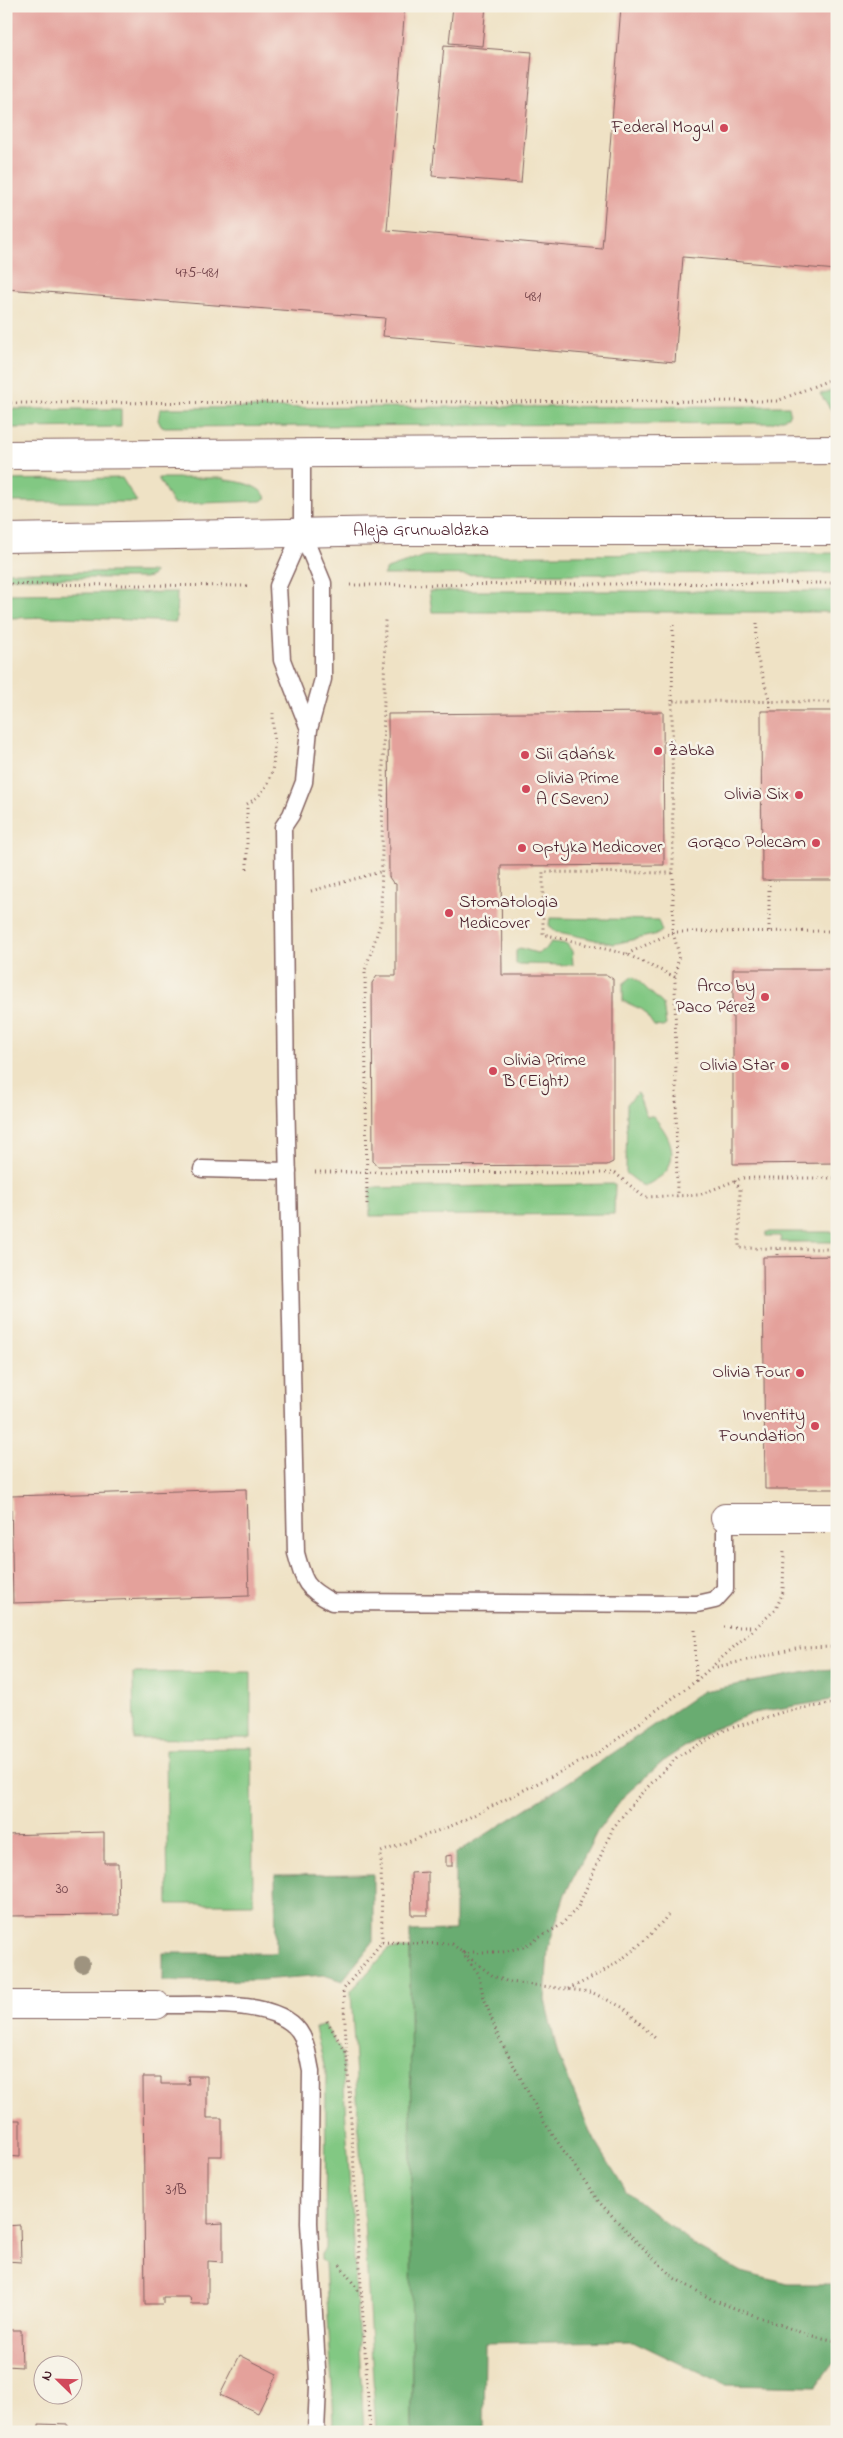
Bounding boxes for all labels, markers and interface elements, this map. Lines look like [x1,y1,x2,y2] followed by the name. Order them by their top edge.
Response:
[611,115,714,142] place label: Federal Mogul
[718,122,730,134] marker: Federal Mogul
[175,262,219,284] house number: 475-481
[525,286,542,308] house number: 481
[353,518,489,545] street label: Aleja Grunwaldzka
[668,738,715,764] place label: Żabka
[535,742,615,768] place label: Sii Gdańsk
[652,745,664,757] marker: Żabka
[519,749,531,761] marker: Sii Gdańsk
[536,766,620,813] place label: Olivia Prime A (Seven)
[724,782,789,808] place label: Olivia Six
[520,783,532,795] marker: Olivia Prime A (Seven)
[793,789,805,801] marker: Olivia Six
[687,830,806,856] place label: Gorąco Polecam
[532,835,663,861] place label: Optyka Medicover
[810,837,822,849] marker: Gorąco Polecam
[516,842,528,854] marker: Optyka Medicover
[459,890,558,937] place label: Stomatologia Medicover
[443,907,455,919] marker: Stomatologia Medicover
[675,974,755,1021] place label: Arco by Paco Pérez
[759,991,771,1003] marker: Arco by Paco Pérez
[502,1048,587,1096] place label: Olivia Prime B (Eight)
[700,1053,775,1079] place label: Olivia Star
[779,1060,791,1072] marker: Olivia Star
[487,1065,499,1077] marker: Olivia Prime B (Eight)
[712,1360,790,1386] place label: Olivia Four
[794,1367,806,1379] marker: Olivia Four
[718,1403,805,1450] place label: Inventity Foundation
[809,1420,821,1432] marker: Inventity Foundation
[56,1878,69,1900] house number: 30
[165,2179,187,2201] house number: 31B
[32,2356,82,2406] north arrow
[36,2367,59,2384] text: N

